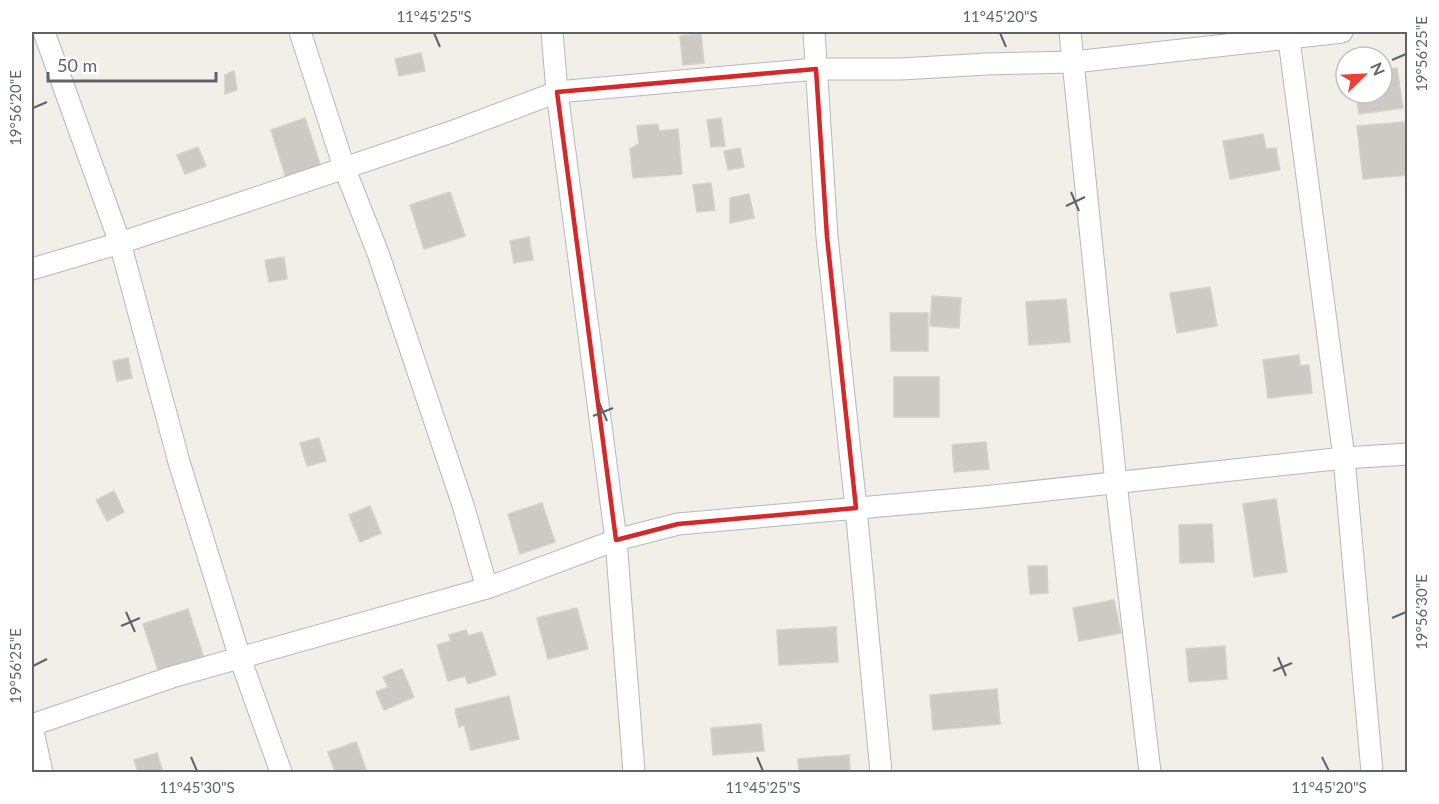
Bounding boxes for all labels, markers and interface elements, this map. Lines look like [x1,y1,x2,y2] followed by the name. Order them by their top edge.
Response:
[396,7,472,25] text: 11°45'25"S
[962,7,1038,25] text: 11°45'20"S
[1412,16,1430,92] text: 19°56'25"E
[48,45,216,83] scale bar
[1334,45,1394,105] north arrow
[57,54,97,76] text: 50 m
[1367,59,1389,78] text: N
[6,70,24,146] text: 19°56'20"E
[1412,574,1430,650] text: 19°56'30"E
[6,628,24,704] text: 19°56'25"E
[159,778,235,796] text: 11°45'30"S
[725,778,801,796] text: 11°45'25"S
[1291,778,1367,796] text: 11°45'20"S

